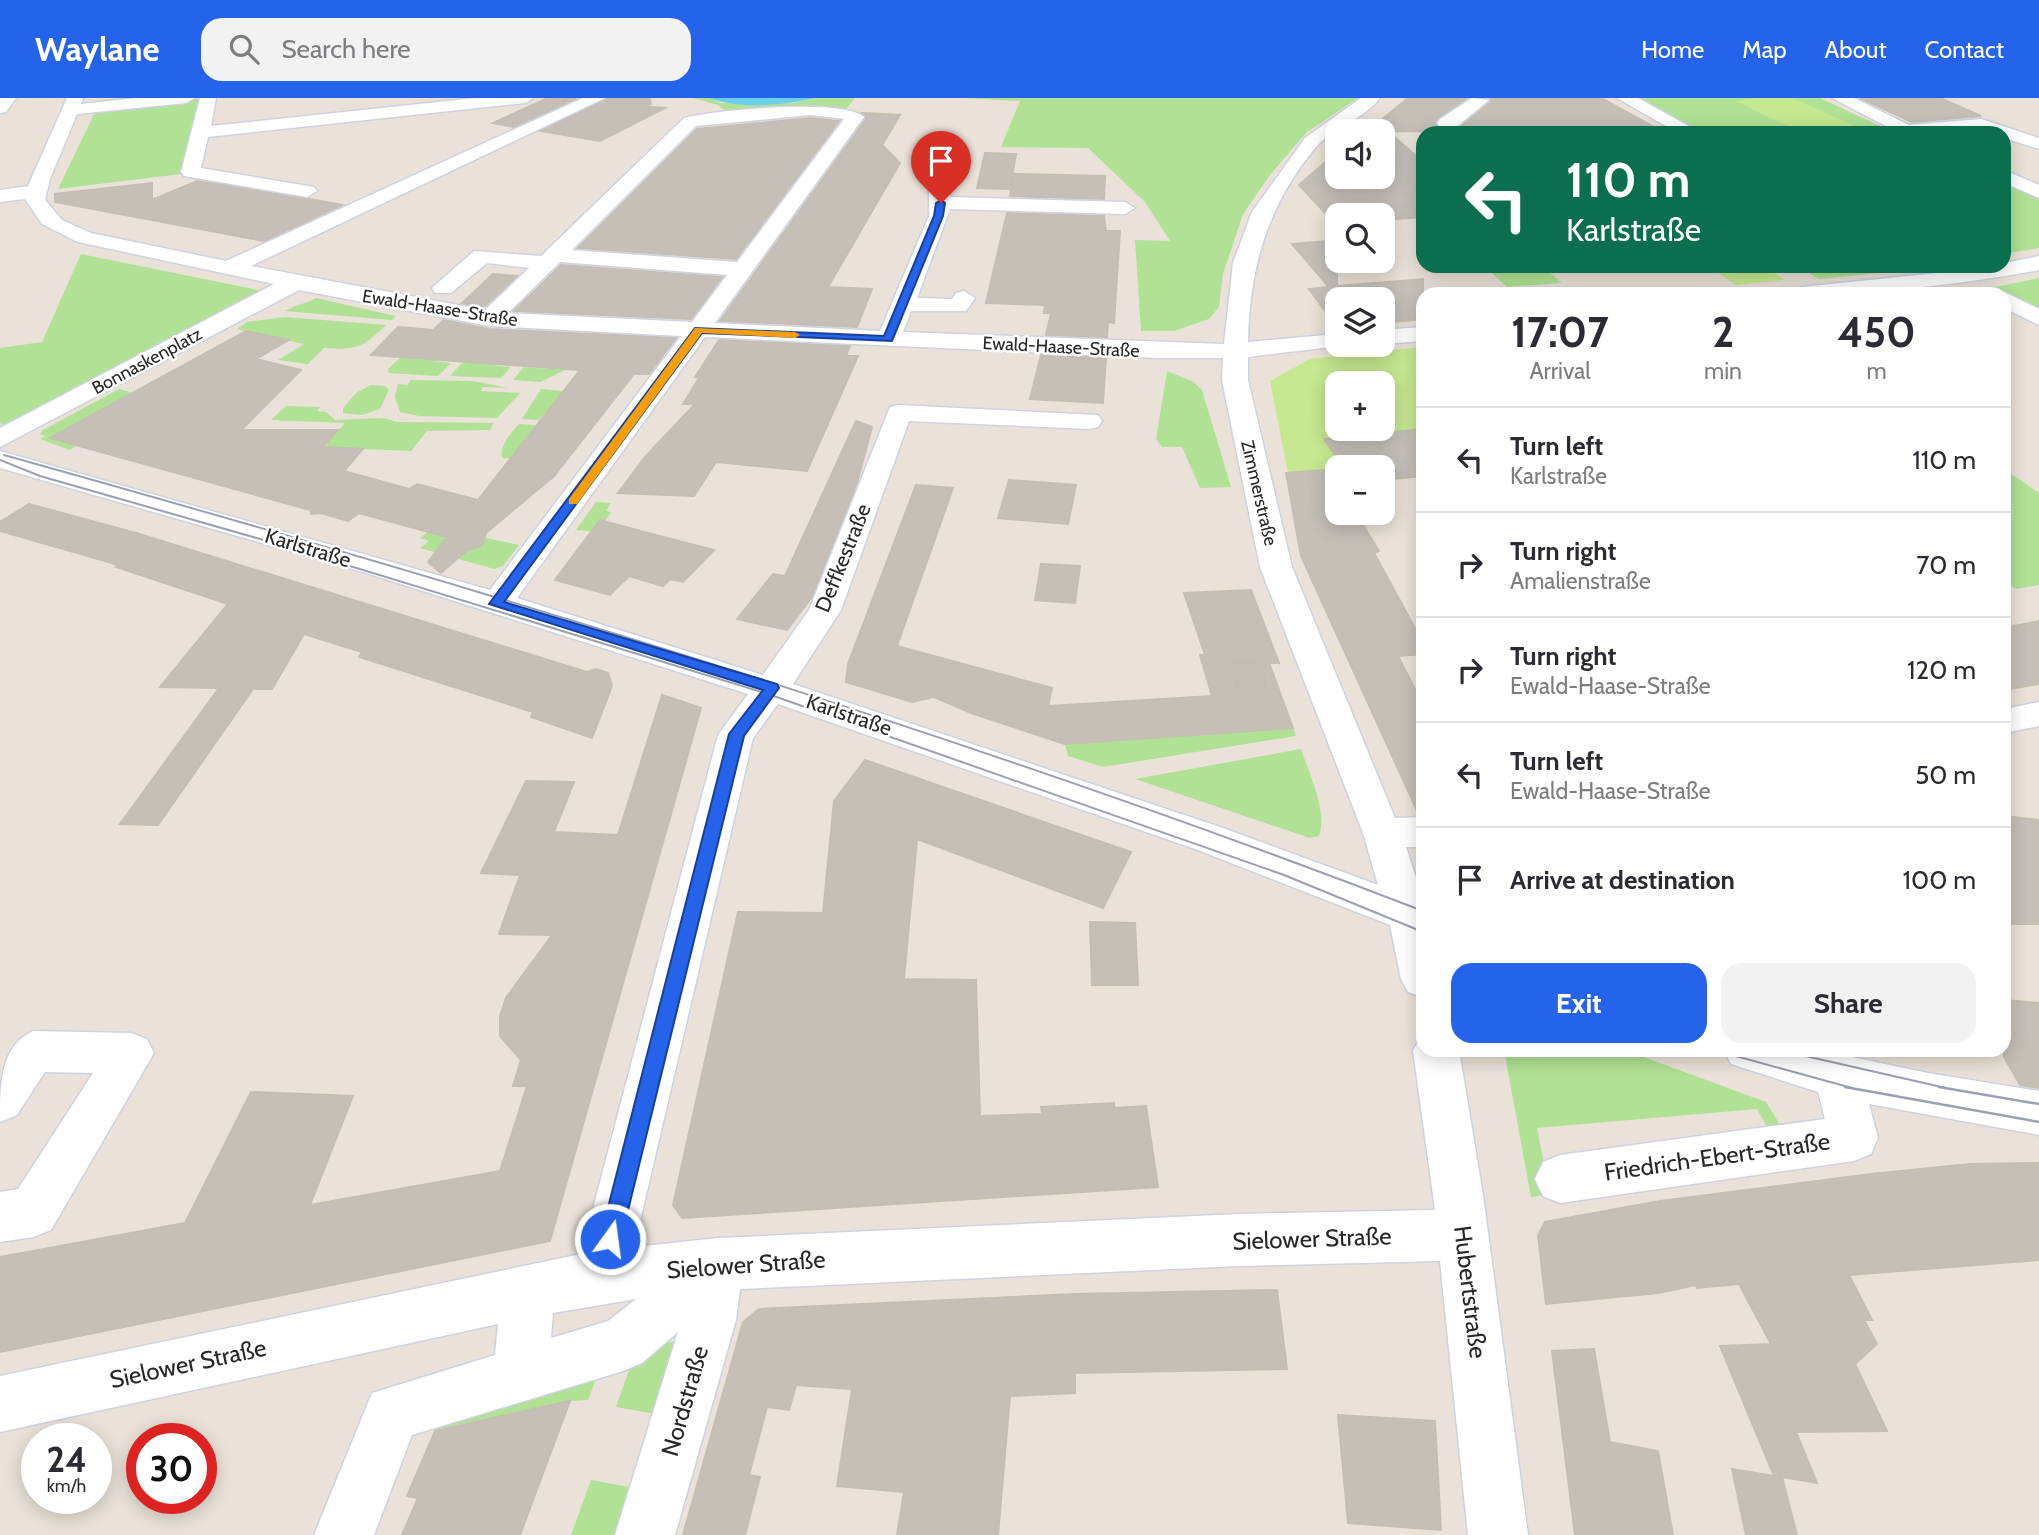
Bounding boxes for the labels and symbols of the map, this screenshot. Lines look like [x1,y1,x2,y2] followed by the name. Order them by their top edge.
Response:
[911,131,971,203] pin
[361,285,519,331] street label: Ewald-Haase-Straße
[88,323,206,399] street label: Bonnaskenplatz
[982,332,1140,362] street label: Ewald-Haase-Straße
[1236,438,1282,548] street label: Zimmerstraße
[809,500,876,616] street label: Deffkestraße
[262,523,354,573] street label: Karlstraße
[803,688,895,741] street label: Karlstraße
[1602,1126,1832,1187] street label: Friedrich-Ebert-Straße
[573,1202,647,1276] position arrow
[1232,1221,1392,1256] street label: Sielower Straße
[1448,1224,1493,1360] street label: Hubertstraße
[666,1244,826,1285] street label: Sielower Straße
[107,1333,269,1394] street label: Sielower Straße
[655,1342,714,1459] street label: Nordstraße
[126,1423,217,1514] speed limit sign: 30

